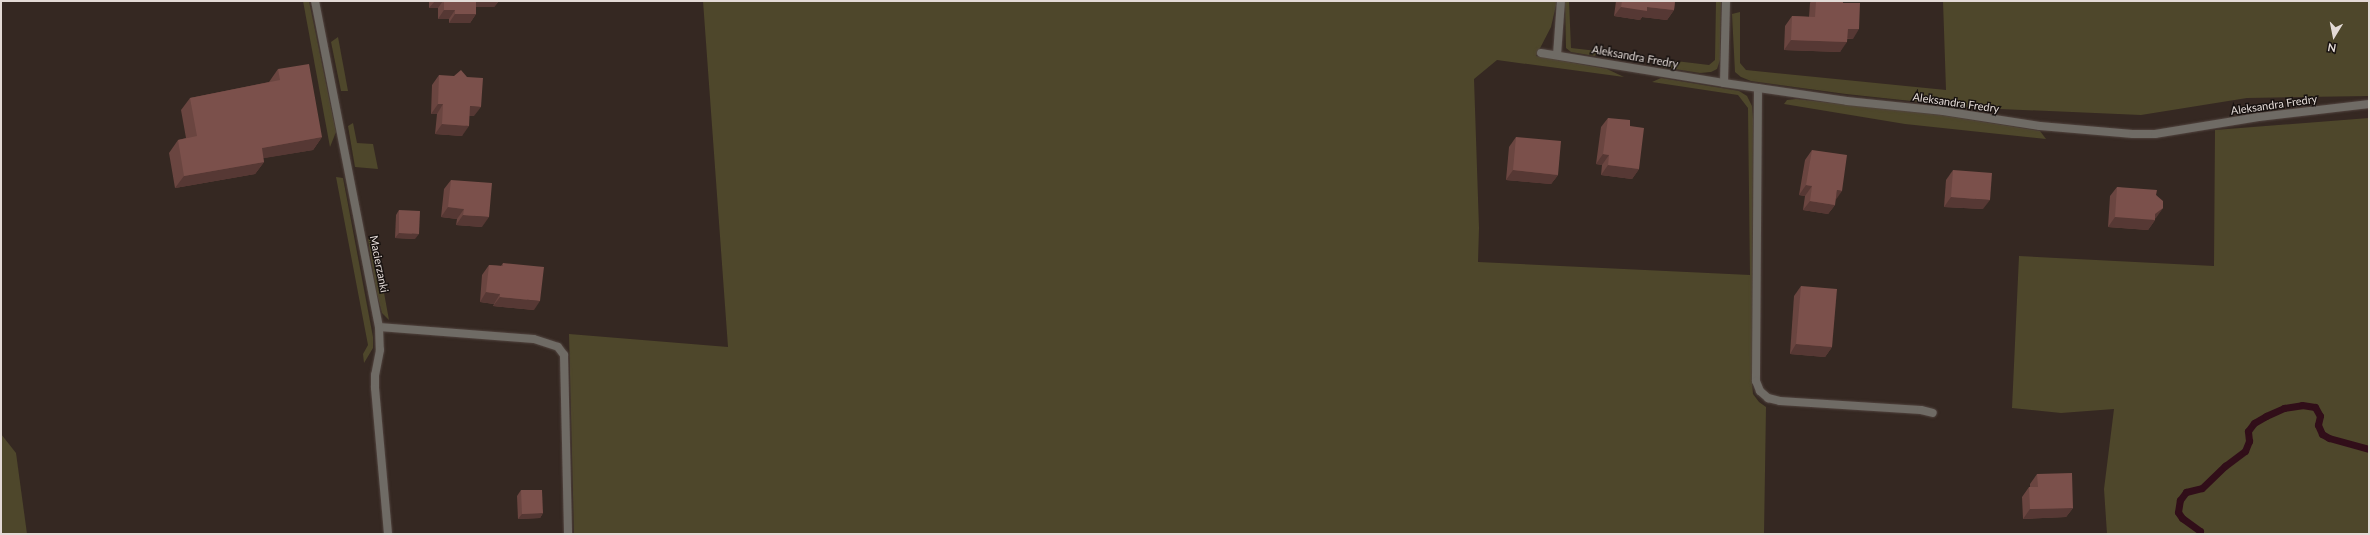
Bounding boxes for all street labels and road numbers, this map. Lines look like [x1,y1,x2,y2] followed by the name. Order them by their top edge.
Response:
[1591,43,1679,71] street label: Aleksandra Fredry
[1912,90,2000,116] street label: Aleksandra Fredry
[2230,92,2318,118] street label: Aleksandra Fredry
[367,234,391,294] street label: Macierzanki

